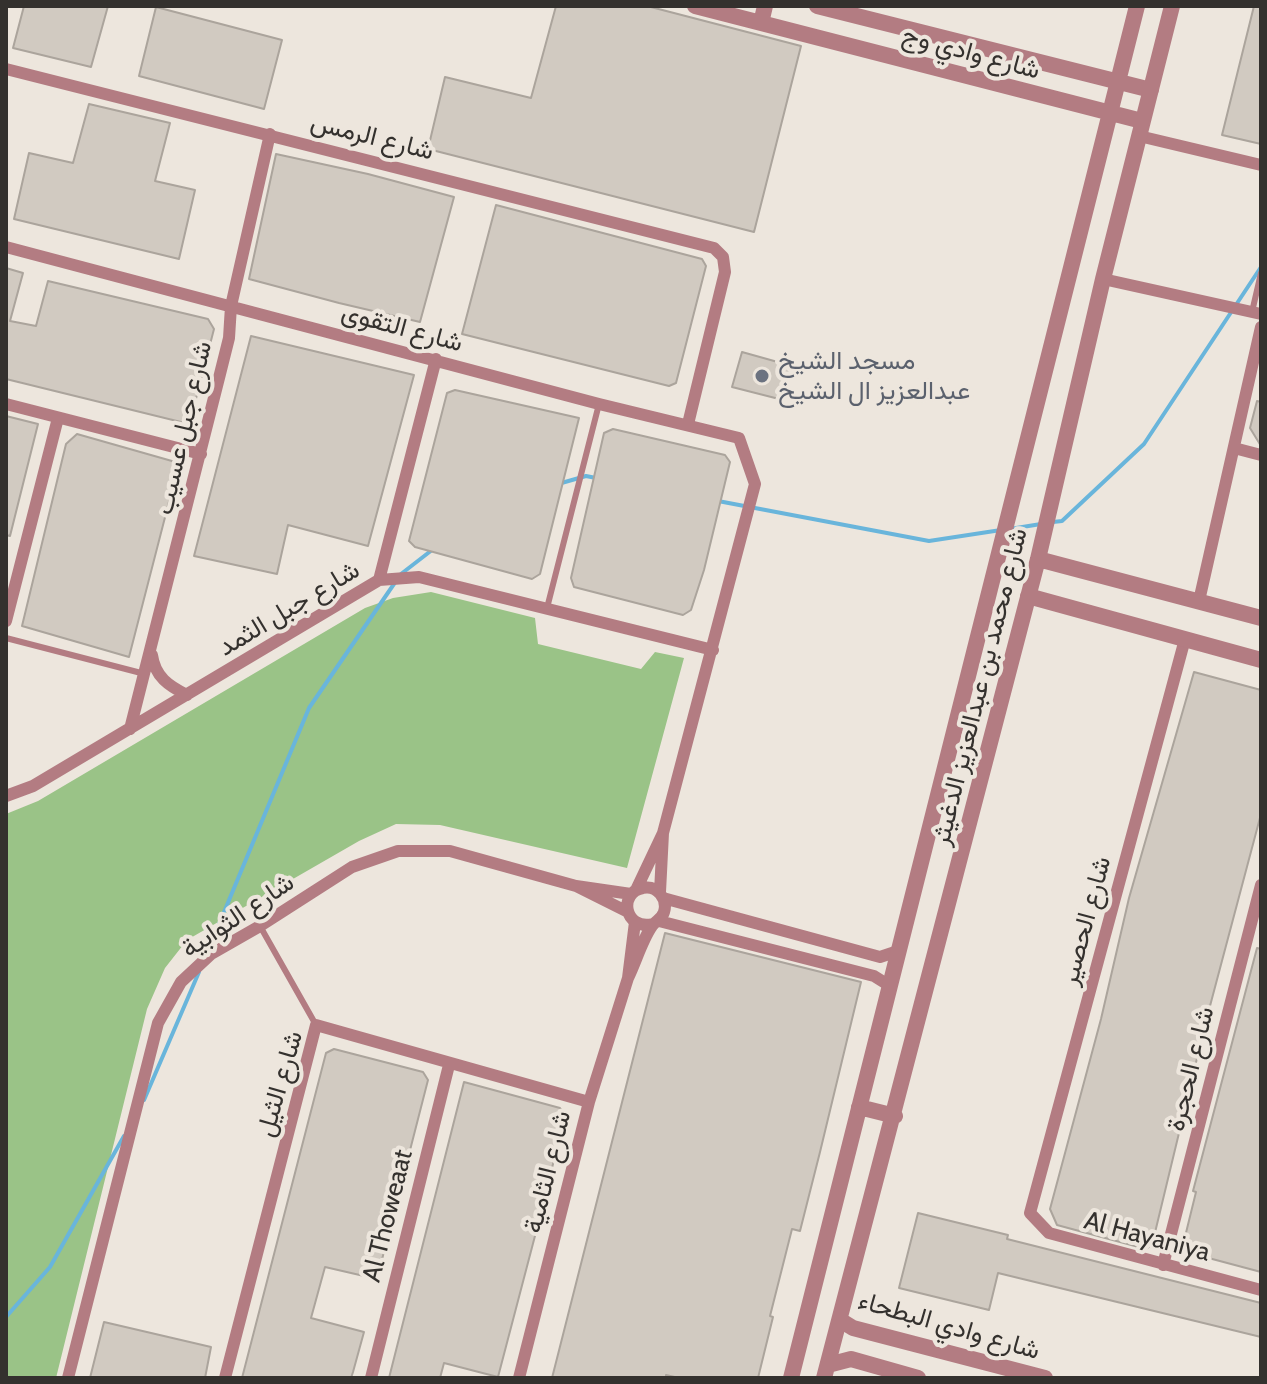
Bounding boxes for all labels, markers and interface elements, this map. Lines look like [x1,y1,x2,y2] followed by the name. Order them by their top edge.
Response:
[899,20,1043,86] street label: شارع وادي وج
[307,107,437,167] street label: شارع الرمس
[338,297,466,359] street label: شارع التقوى
[149,338,219,518] street label: شارع جبل عسيب
[778,345,970,406] place label: مسجد الشيخ عبدالعزيز ال الشيخ
[753,367,771,385] marker: مسجد الشيخ عبدالعزيز ال الشيخ
[925,525,1035,849] street label: شارع محمد بن عبدالعزيز الدغيثر
[213,555,365,663] street label: شارع جبل الثمد
[1054,853,1118,989] street label: شارع الحصير
[176,867,300,965] street label: شارع الثوابية
[1160,1004,1222,1134] street label: شارع الحجرة
[250,1027,310,1141] street label: شارع الثيل
[518,1107,578,1237] street label: شارع الثامية
[357,1147,419,1285] street label: Al Thoweaat
[1081,1205,1213,1269] street label: Al Hayaniya
[855,1285,1043,1367] street label: شارع وادي البطحاء

